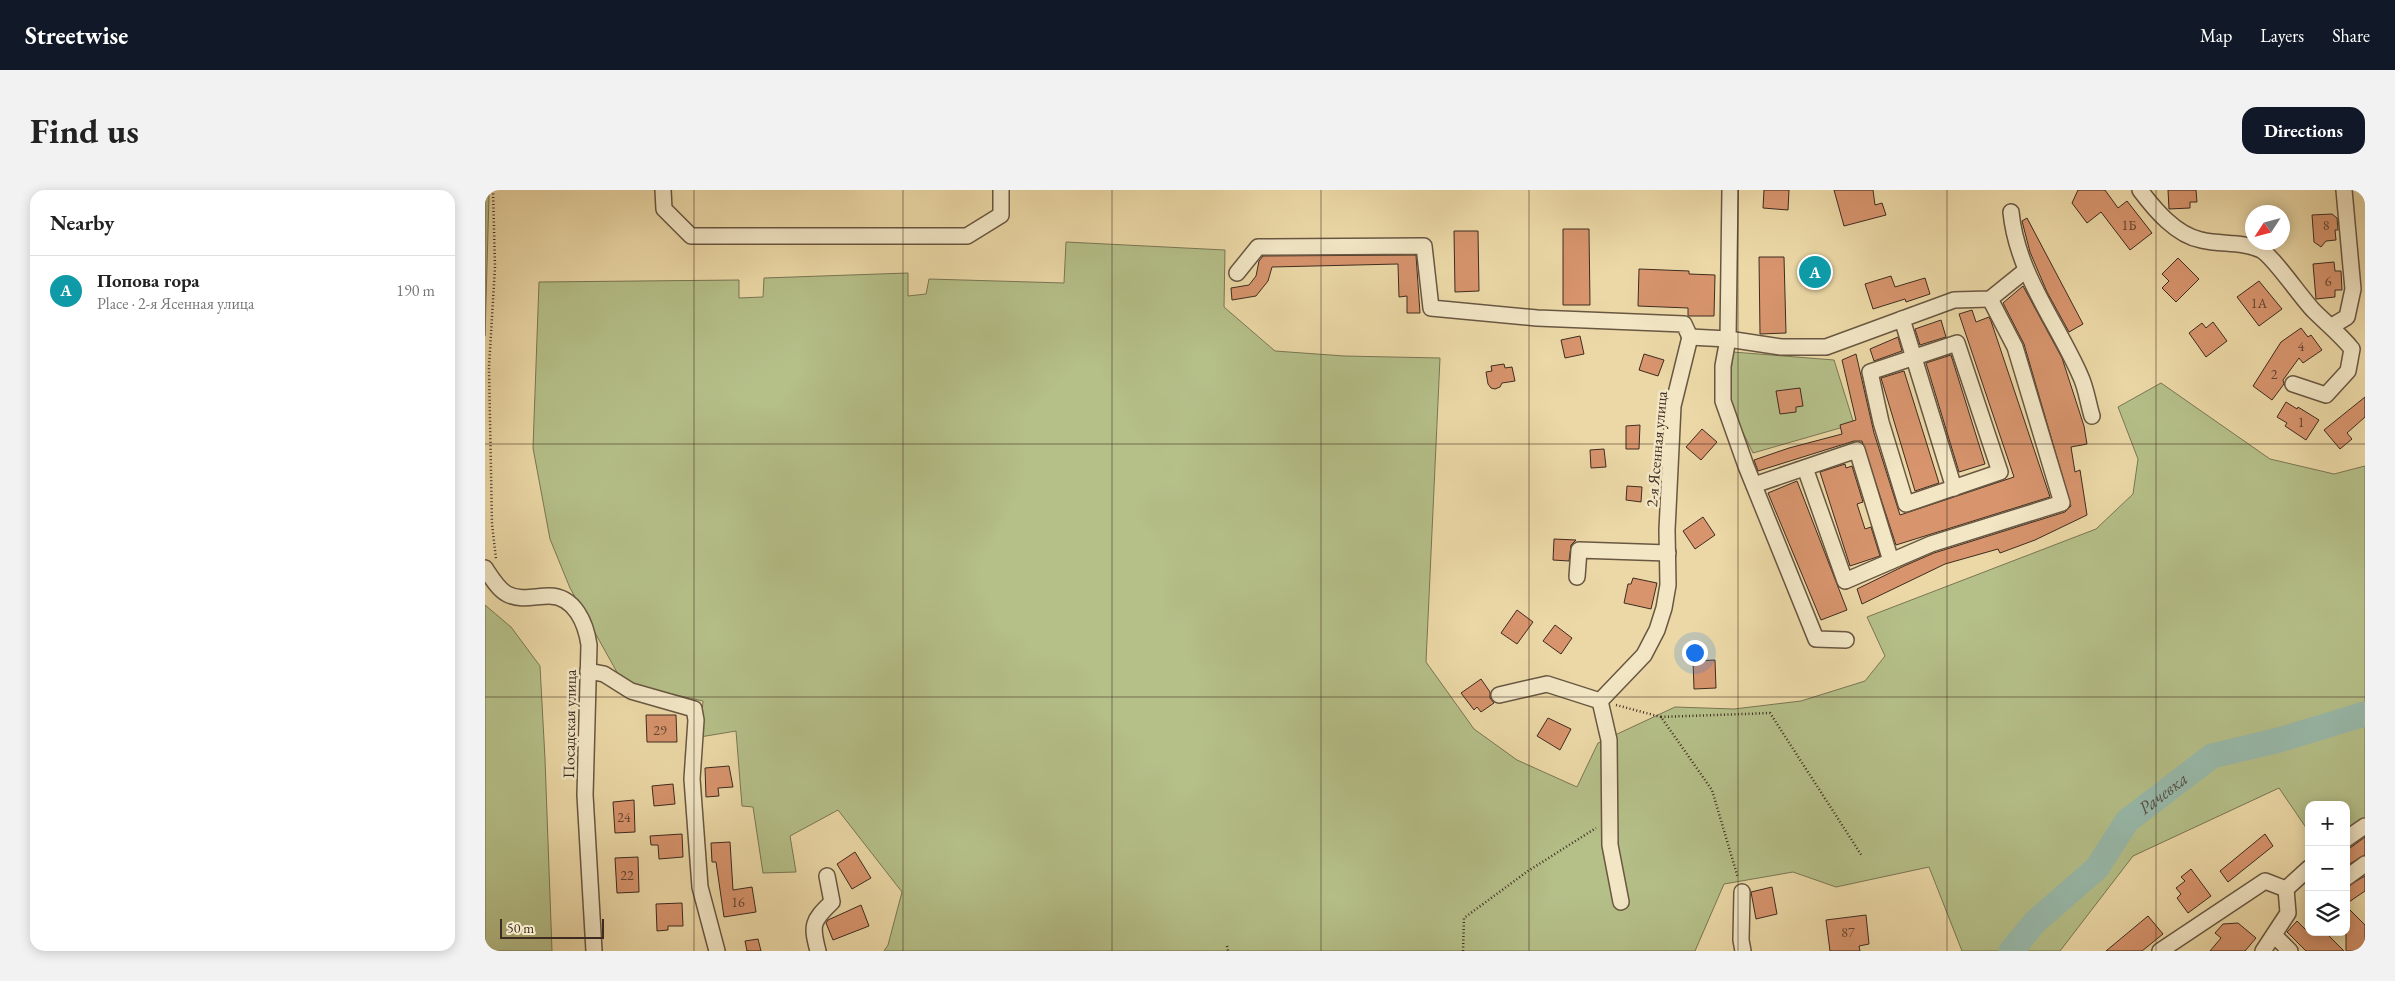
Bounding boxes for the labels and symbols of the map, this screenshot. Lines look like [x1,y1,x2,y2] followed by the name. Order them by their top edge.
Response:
[2245,205,2290,250] north arrow
[2122,216,2136,234] house number: 1Б
[2323,216,2330,234] house number: 8
[1799,253,1831,291] pin: A
[2325,272,2332,290] house number: 6
[2251,294,2268,312] house number: 1А
[2298,337,2305,355] house number: 4
[2271,365,2278,383] house number: 2
[1641,390,1672,508] street label: 2-я Ясенная улица
[2298,413,2304,431] house number: 1
[1682,640,1708,666] your location
[558,669,581,779] street label: Посадская улица
[653,721,667,739] house number: 29
[2133,767,2192,819] water label: Рачевка
[617,808,631,826] house number: 24
[620,866,634,884] house number: 22
[731,893,745,911] house number: 16
[500,916,604,939] scale bar
[1841,923,1855,941] house number: 87

